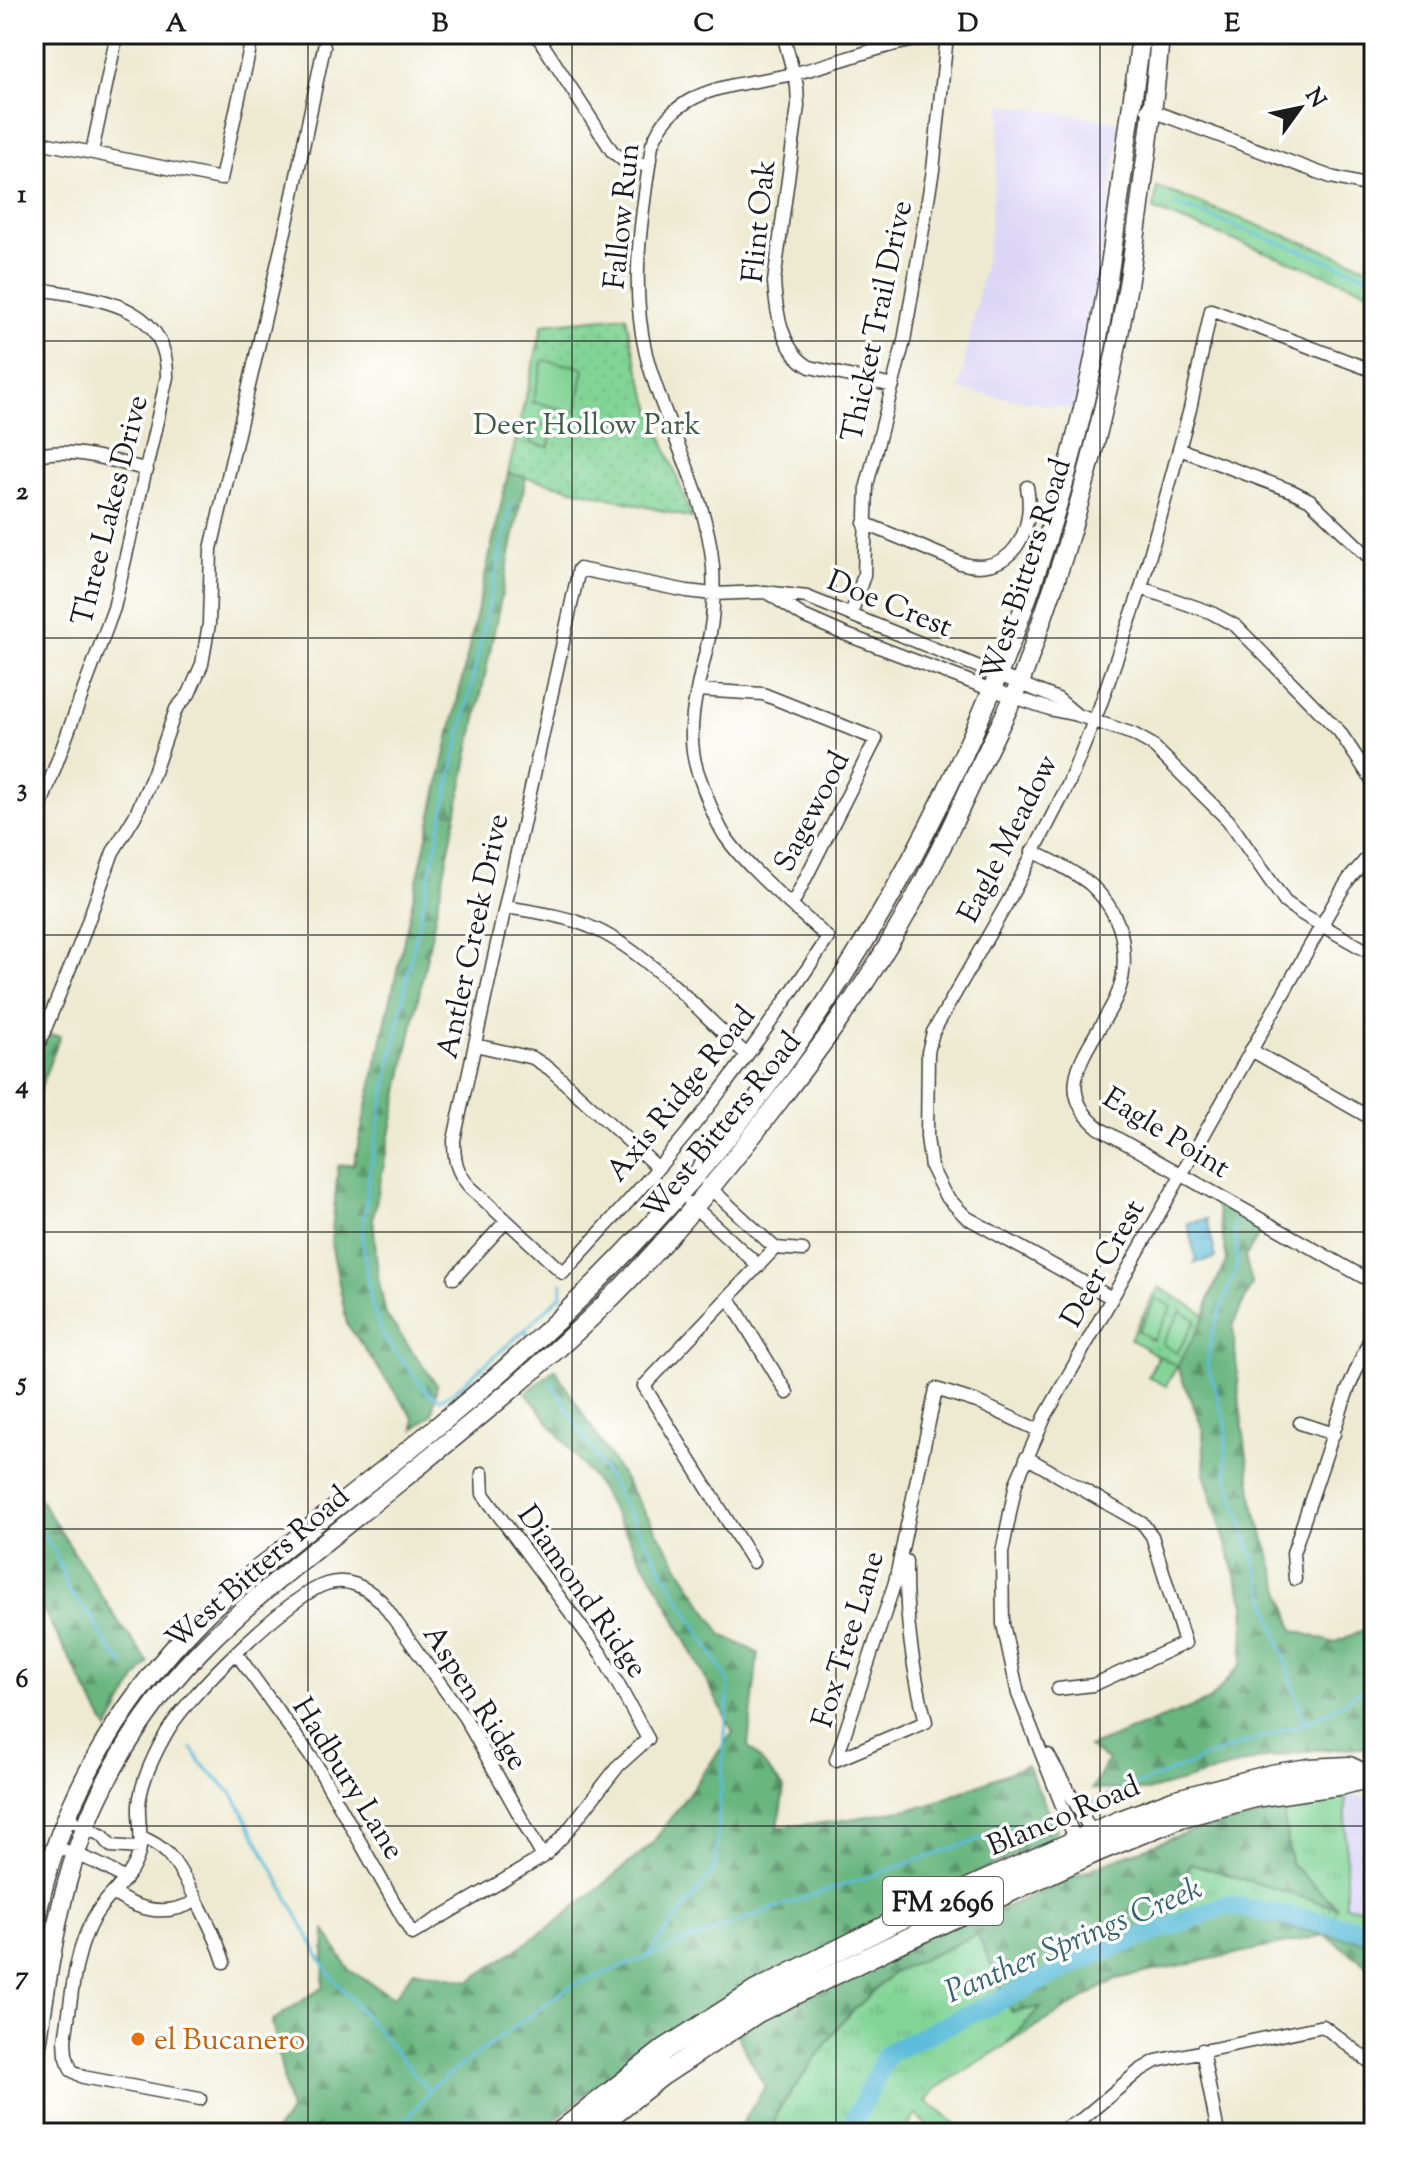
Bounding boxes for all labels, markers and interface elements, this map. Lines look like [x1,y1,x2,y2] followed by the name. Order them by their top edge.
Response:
[165,6,187,43] text: A
[432,6,449,43] text: B
[694,6,714,43] text: C
[958,6,978,43] text: D
[1224,6,1240,43] text: E
[1260,68,1340,148] north arrow
[1296,83,1333,115] text: N
[594,141,653,291] street label: Fallow Run
[733,158,788,285] street label: Flint Oak
[18,177,27,214] text: 1
[832,197,925,446] street label: Thicket Trail Drive
[62,391,161,630] street label: Three Lakes Drive
[473,405,701,448] park label: Deer Hollow Park
[971,453,1084,686] street label: West Bitters Road
[16,474,29,511] text: 2
[820,561,958,650] street label: Doe Crest
[764,744,862,880] street label: Sagewood
[948,748,1070,931] street label: Eagle Meadow
[17,771,27,808] text: 3
[427,810,521,1063] street label: Antler Creek Drive
[597,997,767,1192] street label: Axis Ridge Road
[633,1023,813,1230] street label: West Bitters Road
[14,1068,29,1105] text: 4
[1094,1078,1238,1190] street label: Eagle Point
[1051,1192,1157,1336] street label: Deer Crest
[16,1365,27,1402] text: 5
[157,1477,360,1661] street label: West Bitters Road
[505,1497,657,1688] street label: Diamond Ridge
[802,1546,897,1733] street label: Fox Tree Lane
[411,1617,537,1780] street label: Aspen Ridge
[16,1662,29,1699] text: 6
[280,1690,414,1869] street label: Hadbury Lane
[981,1766,1147,1869] street label: Blanco Road
[939,1867,1210,2017] water label: Panther Springs Creek
[883,1877,1003,1925] road number: FM 2696
[15,1959,29,1996] text: 7
[154,2020,305,2063] place label: el Bucanero
[129,2030,147,2048] marker: el Bucanero

